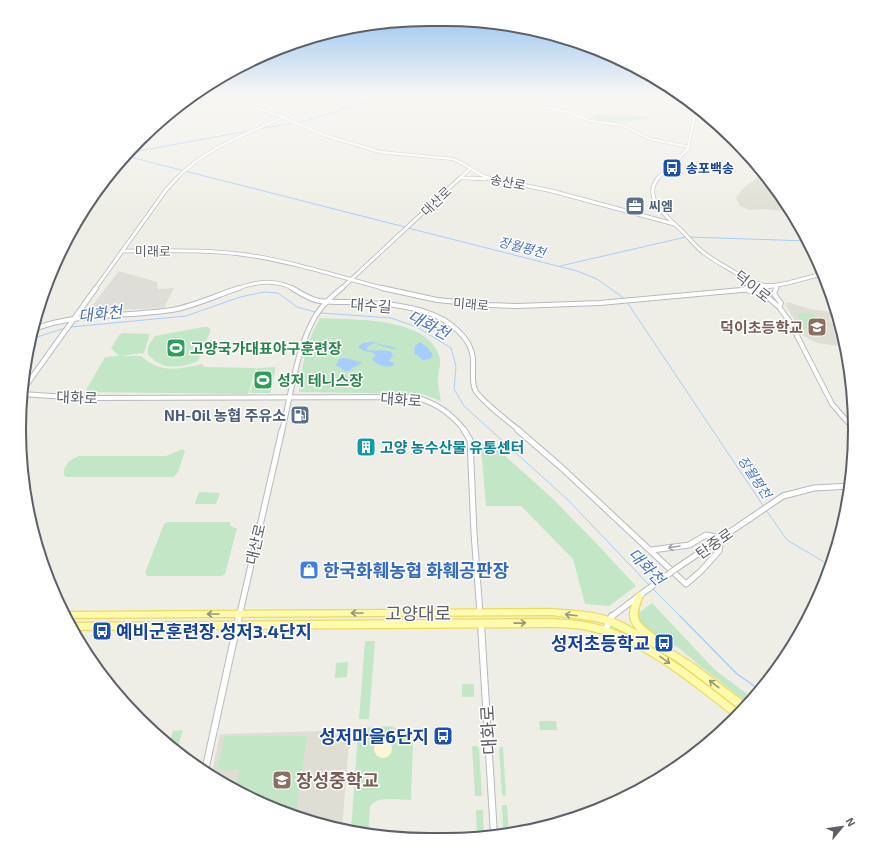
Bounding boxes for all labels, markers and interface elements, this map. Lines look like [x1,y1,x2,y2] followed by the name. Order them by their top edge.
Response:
[661,157,683,179] bus stop icon: 송포백송
[686,160,734,176] place label: 송포백송
[489,171,527,193] street label: 송산로
[418,183,454,219] street label: 대산로
[624,195,646,217] office icon: 씨엠
[649,198,673,214] place label: 씨엠
[497,233,548,261] water label: 장월평천
[135,243,171,259] street label: 미래로
[731,266,775,306] street label: 덕이로
[452,294,490,314] street label: 미래로
[350,295,392,315] street label: 대수길
[77,301,125,325] water label: 대화천
[405,306,455,344] water label: 대화천
[806,316,828,338] school or university icon: 덕이초등학교
[720,318,803,336] place label: 덕이초등학교
[165,337,187,359] sports icon: 고양국가대표야구훈련장
[190,339,342,357] place label: 고양국가대표야구훈련장
[252,369,274,391] sports icon: 성저 테니스장
[277,371,363,389] place label: 성저 테니스장
[56,387,98,407] street label: 대화로
[380,389,422,409] street label: 대화로
[289,404,311,426] fuel station icon: NH-Oil 농협 주유소
[164,406,286,424] place label: NH-Oil 농협 주유소
[355,436,377,458] building icon: 고양 농수산물 유통센터
[380,438,524,456] place label: 고양 농수산물 유통센터
[735,453,776,502] water label: 장월평천
[242,522,268,566] street label: 대산로
[692,524,736,562] street label: 탄중로
[668,543,681,551] one-way arrow
[625,544,671,590] water label: 대화천
[298,559,320,581] shop icon: 한국화훼농협 화훼공판장
[323,559,509,581] place label: 한국화훼농협 화훼공판장
[385,602,451,624] street label: 고양대로
[351,609,364,617] one-way arrow
[207,610,220,618] one-way arrow
[565,611,578,618] one-way arrow
[513,619,526,627] one-way arrow
[91,620,113,642] bus stop icon: 예비군훈련장.성저3.4단지
[116,620,312,642] place label: 예비군훈련장.성저3.4단지
[551,632,650,654] place label: 성저초등학교
[653,632,675,654] bus stop icon: 성저초등학교
[659,656,670,664] one-way arrow
[708,680,719,688] one-way arrow
[476,705,500,755] street label: 대화로
[319,725,429,747] place label: 성저마을6단지
[432,725,454,747] bus stop icon: 성저마을6단지
[271,769,293,791] school or university icon: 장성중학교
[296,769,379,791] place label: 장성중학교
[822,807,862,847] north arrow
[844,815,859,829] text: N

